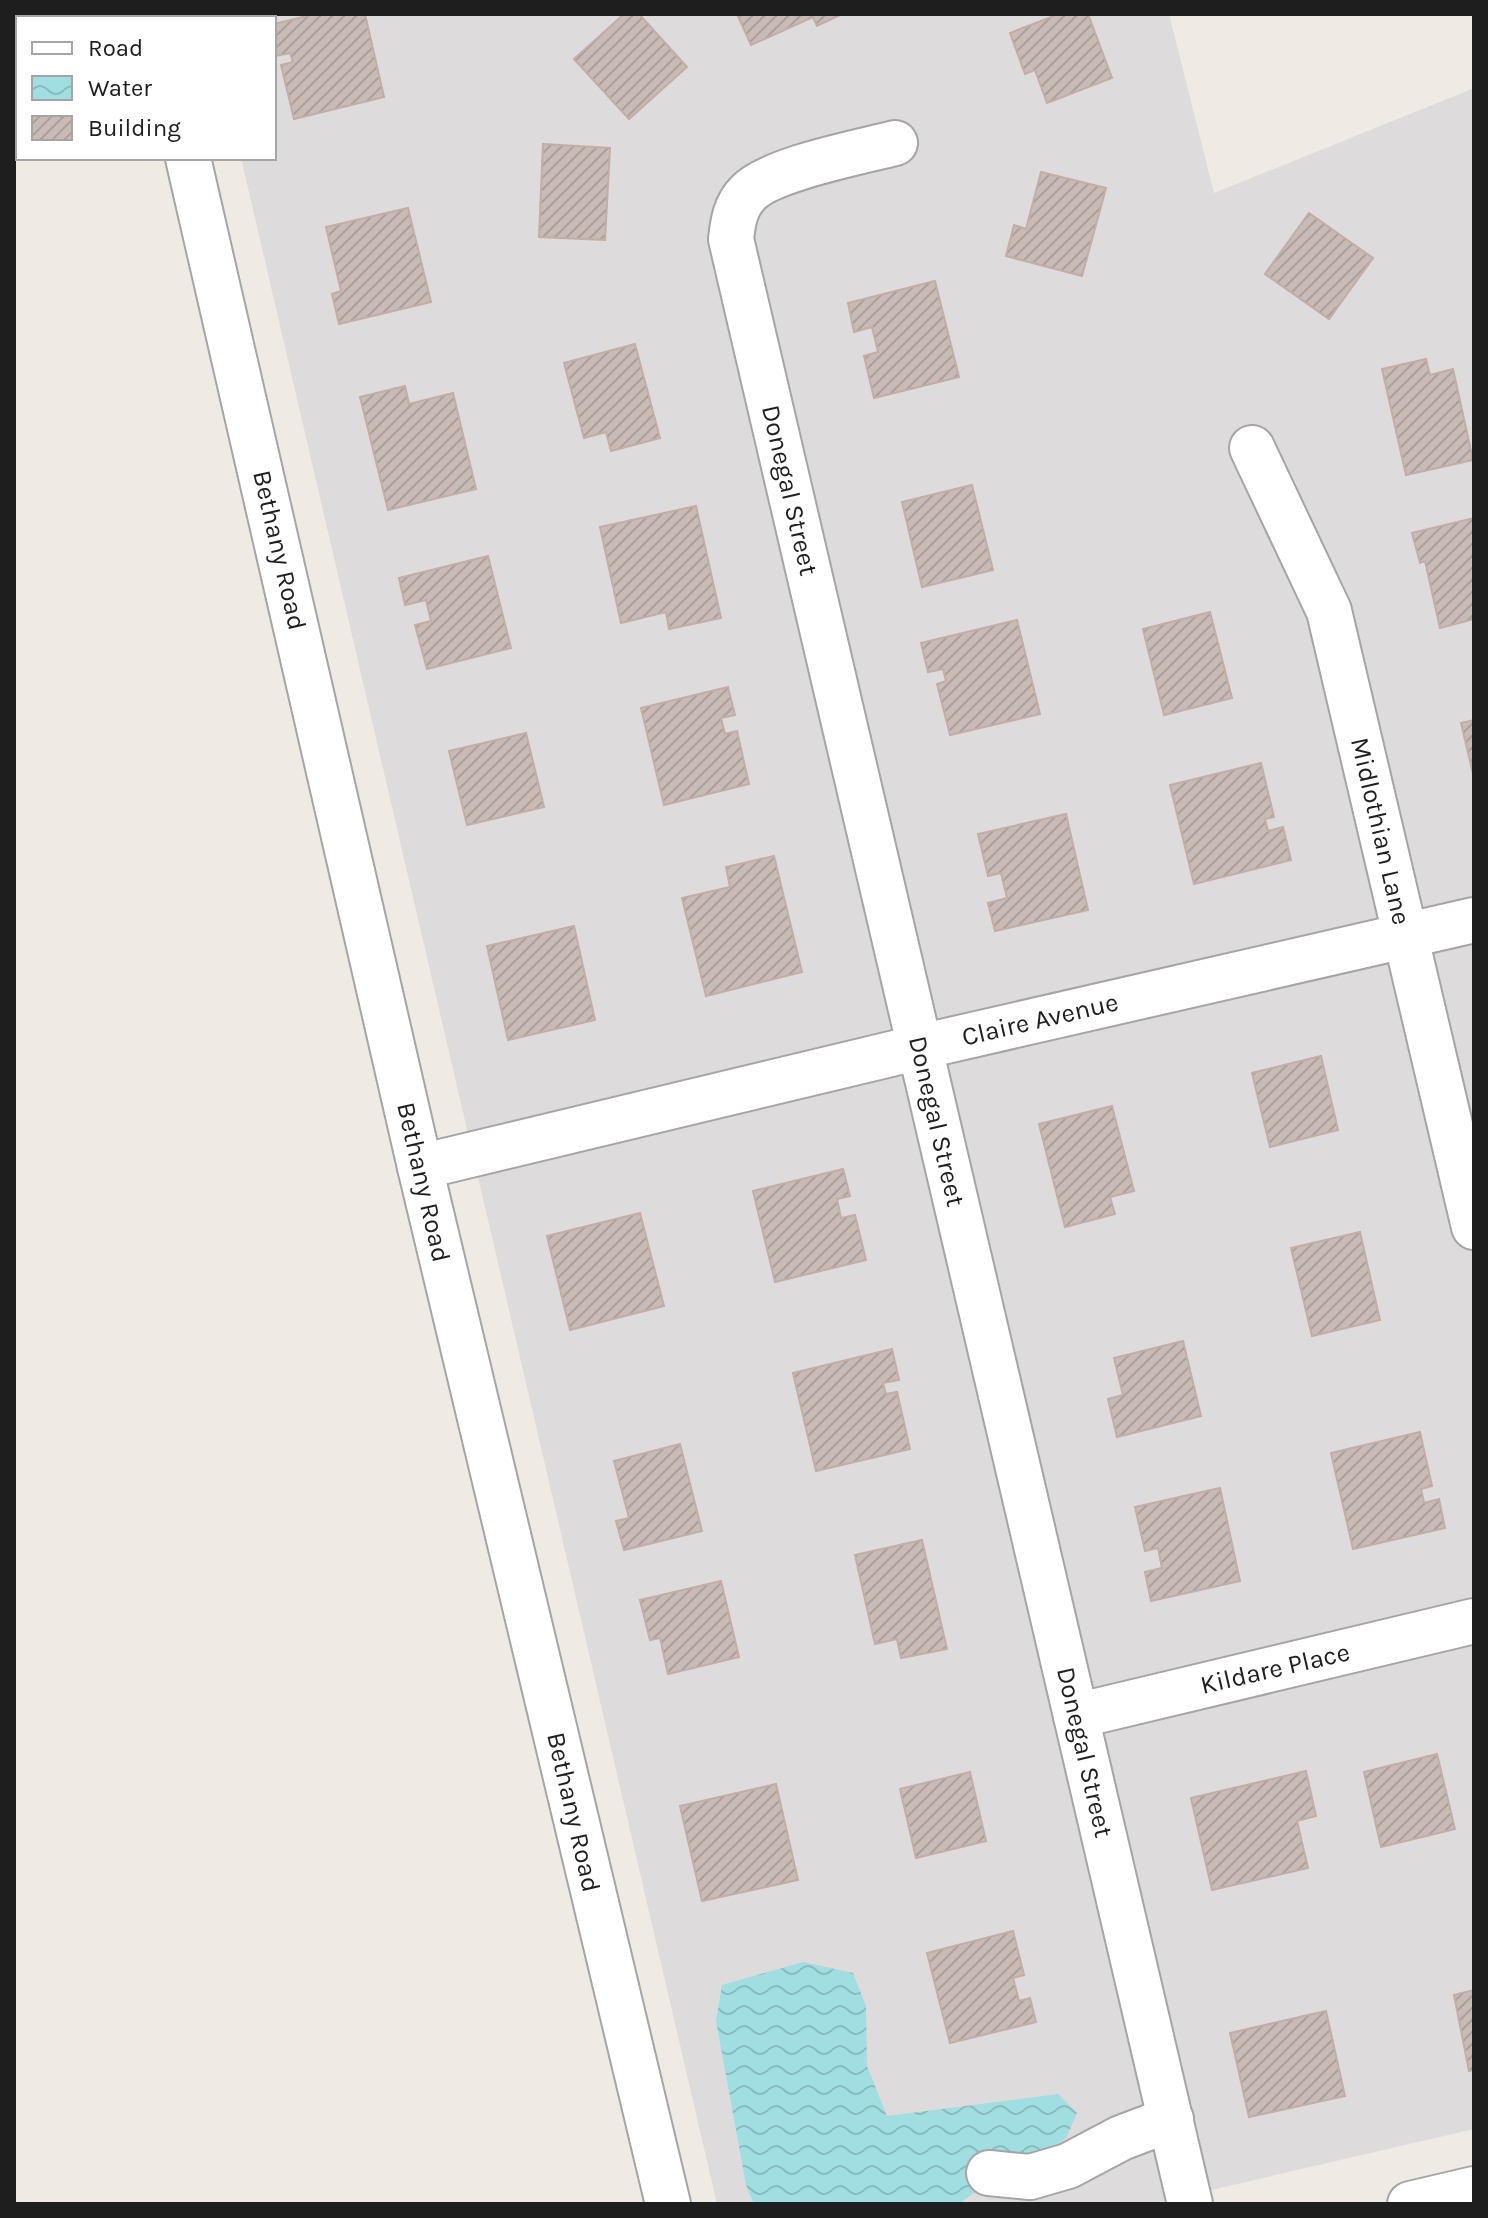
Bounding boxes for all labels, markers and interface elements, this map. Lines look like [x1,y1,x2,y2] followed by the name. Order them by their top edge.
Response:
[16,16,276,160] legend
[88,34,143,62] text: Road
[88,74,152,102] text: Water
[88,114,181,142] text: Building
[755,402,824,579] street label: Donegal Street
[246,467,313,633] street label: Bethany Road
[1344,734,1417,928] street label: Midlothian Lane
[959,986,1121,1053] street label: Claire Avenue
[902,1033,971,1210] street label: Donegal Street
[390,1099,457,1265] street label: Bethany Road
[1197,1636,1353,1701] street label: Kildare Place
[1050,1664,1119,1841] street label: Donegal Street
[540,1729,607,1895] street label: Bethany Road

